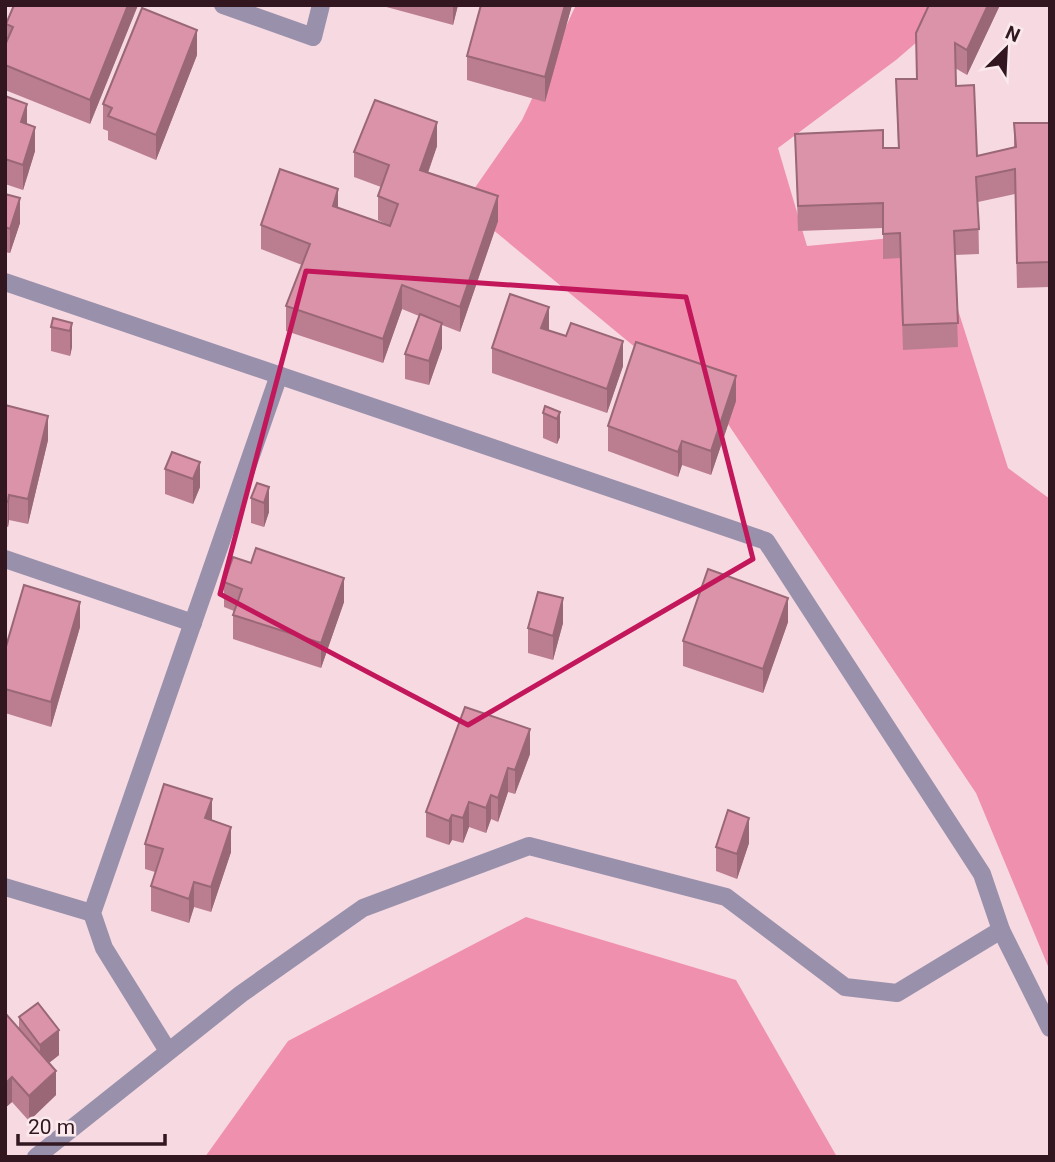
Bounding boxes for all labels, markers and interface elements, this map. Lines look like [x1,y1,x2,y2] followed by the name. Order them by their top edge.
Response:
[971,14,1041,84] north arrow
[1002,21,1024,47] text: N
[18,1102,164,1146] scale bar
[28,1115,75,1139] text: 20 m

